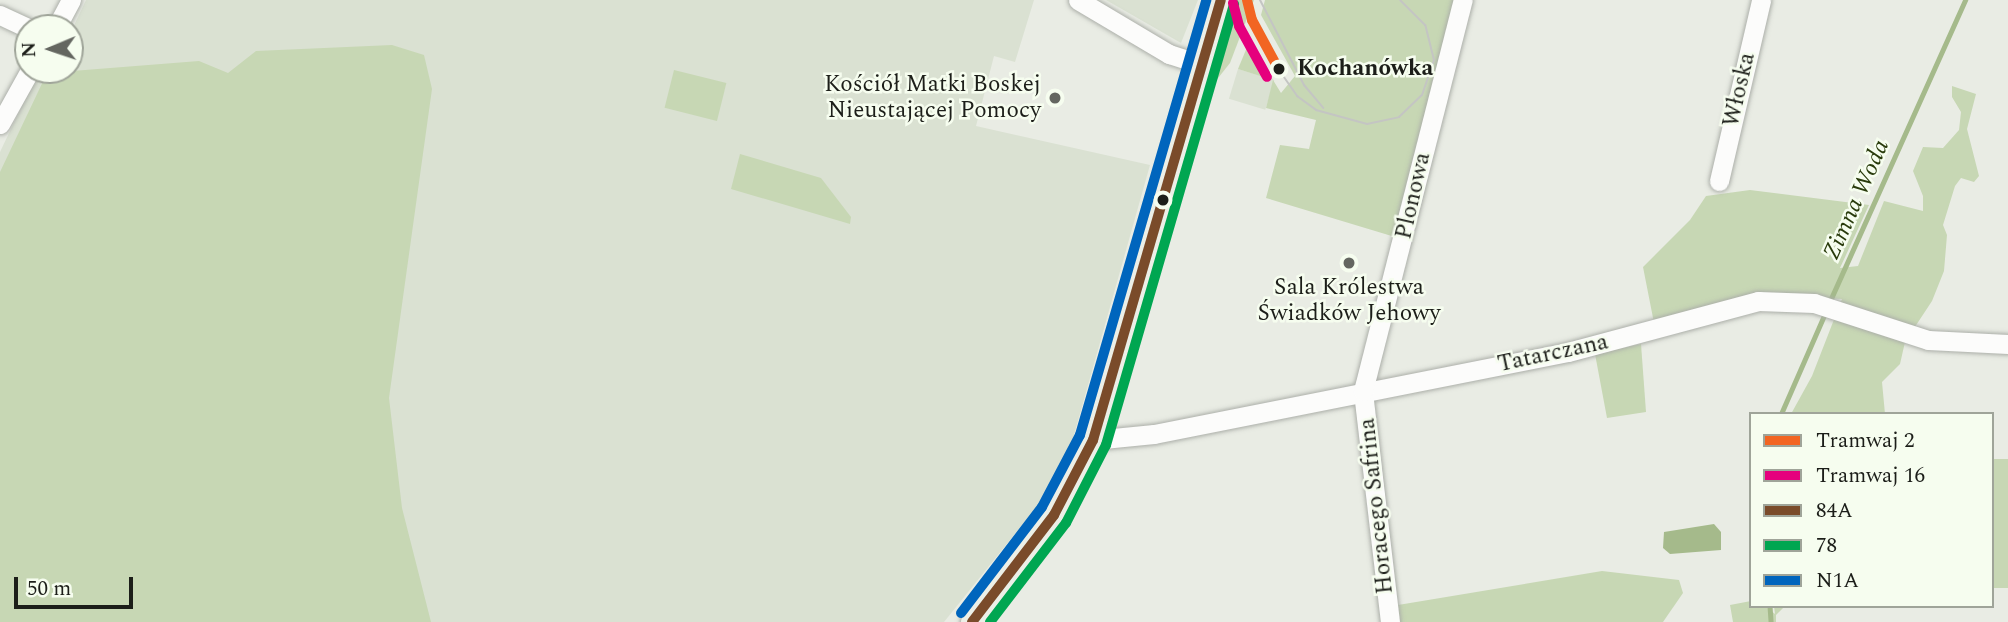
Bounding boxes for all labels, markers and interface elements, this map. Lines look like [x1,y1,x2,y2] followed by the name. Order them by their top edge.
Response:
[14,14,84,84] north arrow
[15,41,44,58] text: N
[1718,50,1762,130] street label: Włoska
[1297,55,1433,83] place label: Kochanówka
[1267,57,1291,81] marker: Kochanówka
[824,71,1041,125] place label: Kościół Matki Boskej Nieustającej Pomocy
[1047,90,1063,106] marker: Kościół Matki Boskej Nieustającej Pomocy
[1818,136,1896,264] water label: Zimna Woda
[1391,150,1437,242] street label: Plonowa
[1156,193,1170,207] unlabelled marker
[1341,255,1357,271] marker: Sala Królestwa Świadków Jehowy
[1258,274,1440,328] place label: Sala Królestwa Świadków Jehowy
[1495,329,1611,379] street label: Tatarczana
[1749,412,1994,608] legend
[1354,417,1400,595] street label: Horacego Safrina
[1816,425,1915,457] text: Tramwaj 2
[1816,460,1925,492] text: Tramwaj 16
[1816,495,1853,527] text: 84A
[1816,530,1837,562] text: 78
[18,562,136,606] scale bar
[1816,565,1859,597] text: N1A
[27,573,71,605] text: 50 m

